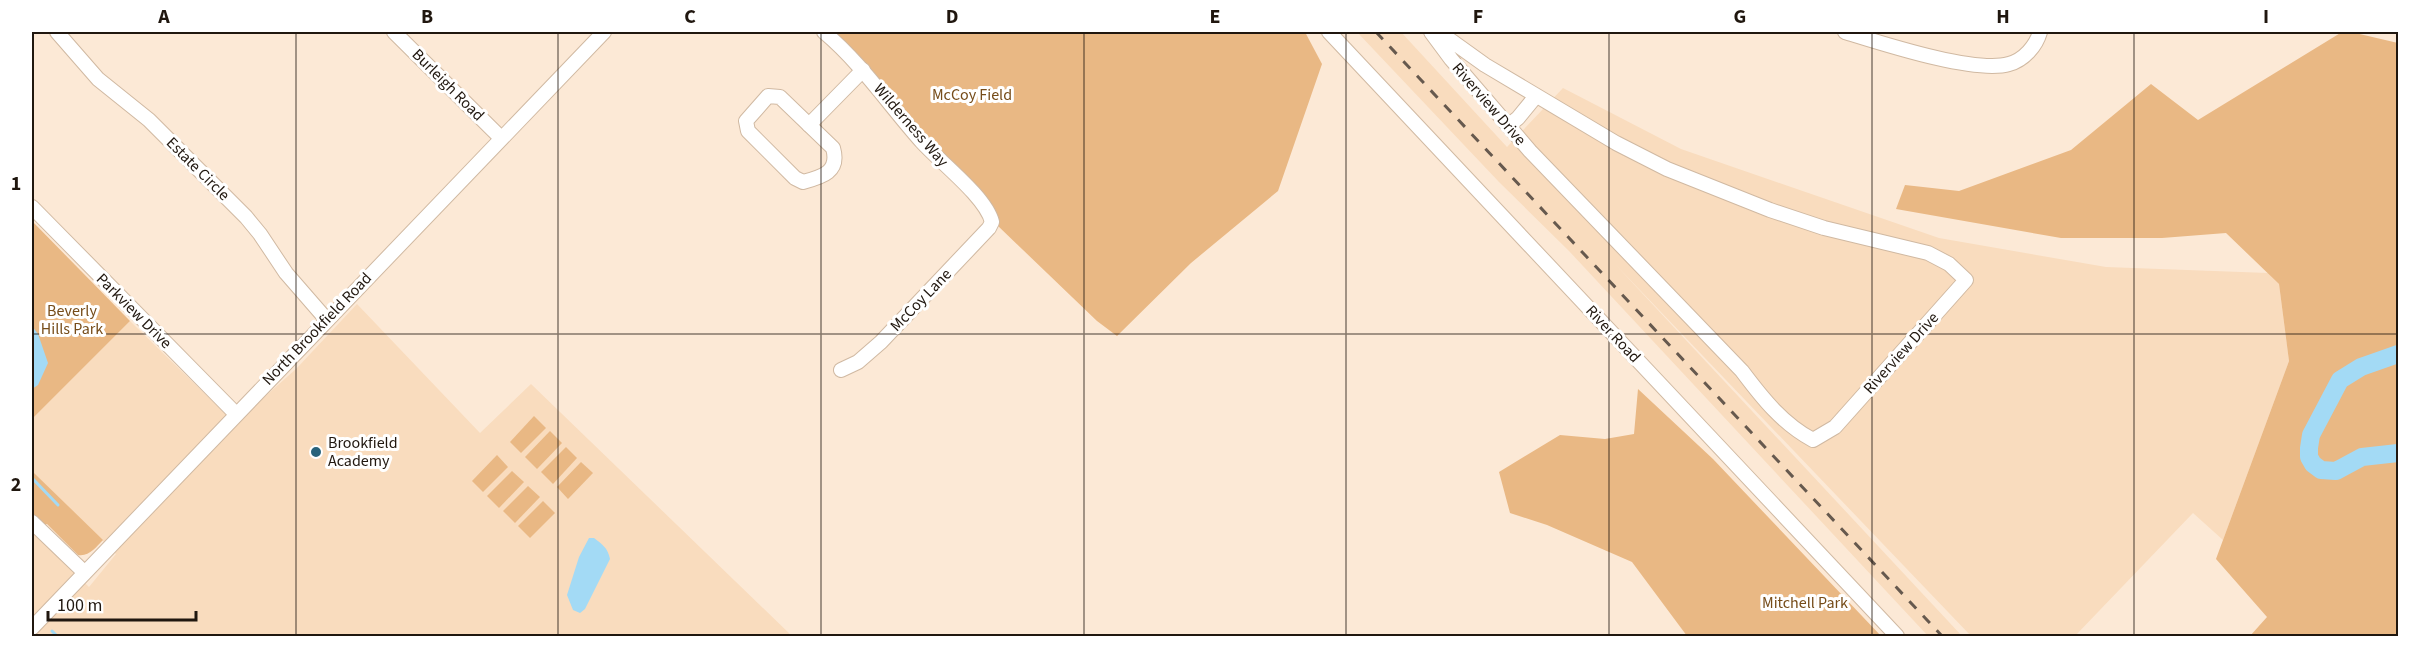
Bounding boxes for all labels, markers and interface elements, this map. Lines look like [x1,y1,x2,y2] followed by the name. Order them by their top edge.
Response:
[157,3,170,31] text: A
[421,3,433,31] text: B
[684,3,696,31] text: C
[946,3,958,31] text: D
[1210,3,1220,31] text: E
[1473,3,1483,31] text: F
[1734,3,1746,31] text: G
[1996,3,2010,31] text: H
[2263,3,2269,31] text: I
[407,44,489,126] street label: Burleigh Road
[1447,58,1531,150] street label: Riverview Drive
[869,78,954,172] street label: Wilderness Way
[932,84,1012,106] park label: McCoy Field
[161,132,235,206] street label: Estate Circle
[11,170,21,198] text: 1
[885,264,957,336] street label: McCoy Lane
[91,268,177,354] street label: Parkview Drive
[257,268,377,390] street label: North Brookfield Road
[41,300,103,340] park label: Beverly Hills Park
[1581,300,1645,368] street label: River Road
[1858,307,1944,399] street label: Riverview Drive
[328,432,398,472] place label: Brookfield Academy
[309,445,323,459] marker: Brookfield Academy
[11,471,21,499] text: 2
[48,584,196,622] scale bar
[1762,592,1848,614] park label: Mitchell Park
[57,593,102,618] text: 100 m

